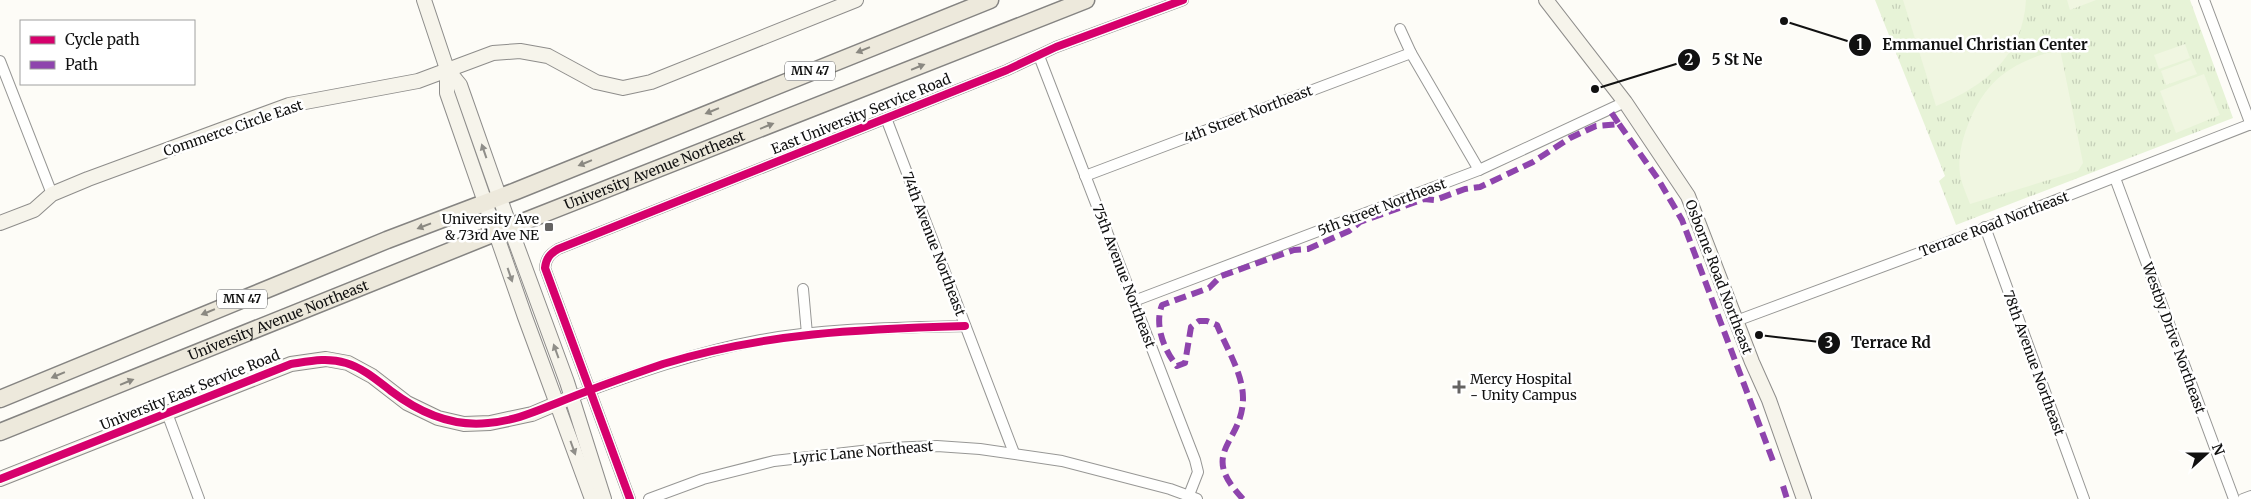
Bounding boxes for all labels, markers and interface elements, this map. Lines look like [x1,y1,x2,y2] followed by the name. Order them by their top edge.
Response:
[20,20,195,85] legend
[65,30,140,49] text: Cycle path
[1847,30,2098,60] callout: Emmanuel Christian Center
[1857,35,1864,54] text: 1
[1882,35,2088,54] text: Emmanuel Christian Center
[1676,45,1772,75] callout: 5 St Ne
[855,46,870,54] one-way arrow
[1685,50,1694,69] text: 2
[1712,50,1762,69] text: 5 St Ne
[65,55,98,74] text: Path
[785,61,835,80] road number: MN 47
[911,62,925,70] one-way arrow
[769,69,954,158] street label: East University Service Road
[1181,81,1316,147] street label: 4th Street Northeast
[161,96,306,160] street label: Commerce Circle East
[704,107,719,115] one-way arrow
[760,122,774,130] one-way arrow
[562,126,748,214] street label: University Avenue Northeast
[479,144,487,159] one-way arrow
[577,159,592,167] one-way arrow
[898,170,970,319] street label: 74th Avenue Northeast
[1315,174,1449,240] street label: 5th Street Northeast
[1917,187,2072,261] street label: Terrace Road Northeast
[1681,197,1757,357] street label: Osborne Road Northeast
[1088,202,1160,351] street label: 75th Avenue Northeast
[442,210,539,244] place label: University Ave & 73rd Ave NE
[543,221,555,233] marker: University Ave & 73rd Ave NE
[416,222,431,230] one-way arrow
[2138,259,2210,416] street label: Westby Drive Northeast
[507,268,514,283] one-way arrow
[186,276,372,364] street label: University Avenue Northeast
[1999,288,2069,439] street label: 78th Avenue Northeast
[217,290,267,308] road number: MN 47
[201,309,215,317] one-way arrow
[1816,328,1941,358] callout: Terrace Rd
[1825,333,1833,352] text: 3
[1851,333,1931,352] text: Terrace Rd
[552,344,559,359] one-way arrow
[98,345,283,434] street label: University East Service Road
[1470,370,1577,404] place label: Mercy Hospital - Unity Campus
[50,371,65,379] one-way arrow
[119,378,134,385] one-way arrow
[1452,380,1466,394] marker: Mercy Hospital - Unity Campus
[2181,429,2231,479] north arrow
[792,437,934,467] street label: Lyric Lane Northeast
[570,441,577,456] one-way arrow
[2208,441,2229,458] text: N

